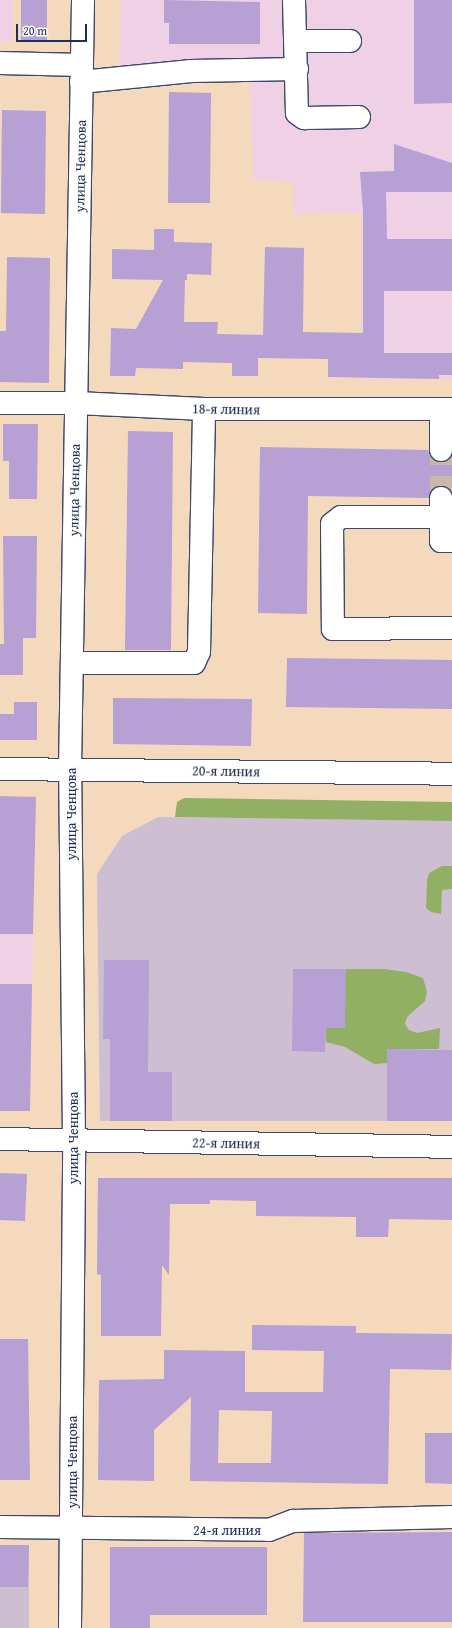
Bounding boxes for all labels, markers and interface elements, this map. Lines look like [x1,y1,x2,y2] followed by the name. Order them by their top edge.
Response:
[18,16,89,42] scale bar
[23,22,47,39] text: 20 m
[71,120,89,212] street label: улица Ченцова
[192,400,260,418] street label: 18-я линия
[65,444,83,536] street label: улица Ченцова
[192,762,260,780] street label: 20-я линия
[63,768,79,860] street label: улица Ченцова
[65,1092,81,1184] street label: улица Ченцова
[192,1134,260,1152] street label: 22-я линия
[64,1416,80,1508] street label: улица Ченцова
[193,1522,261,1538] street label: 24-я линия

